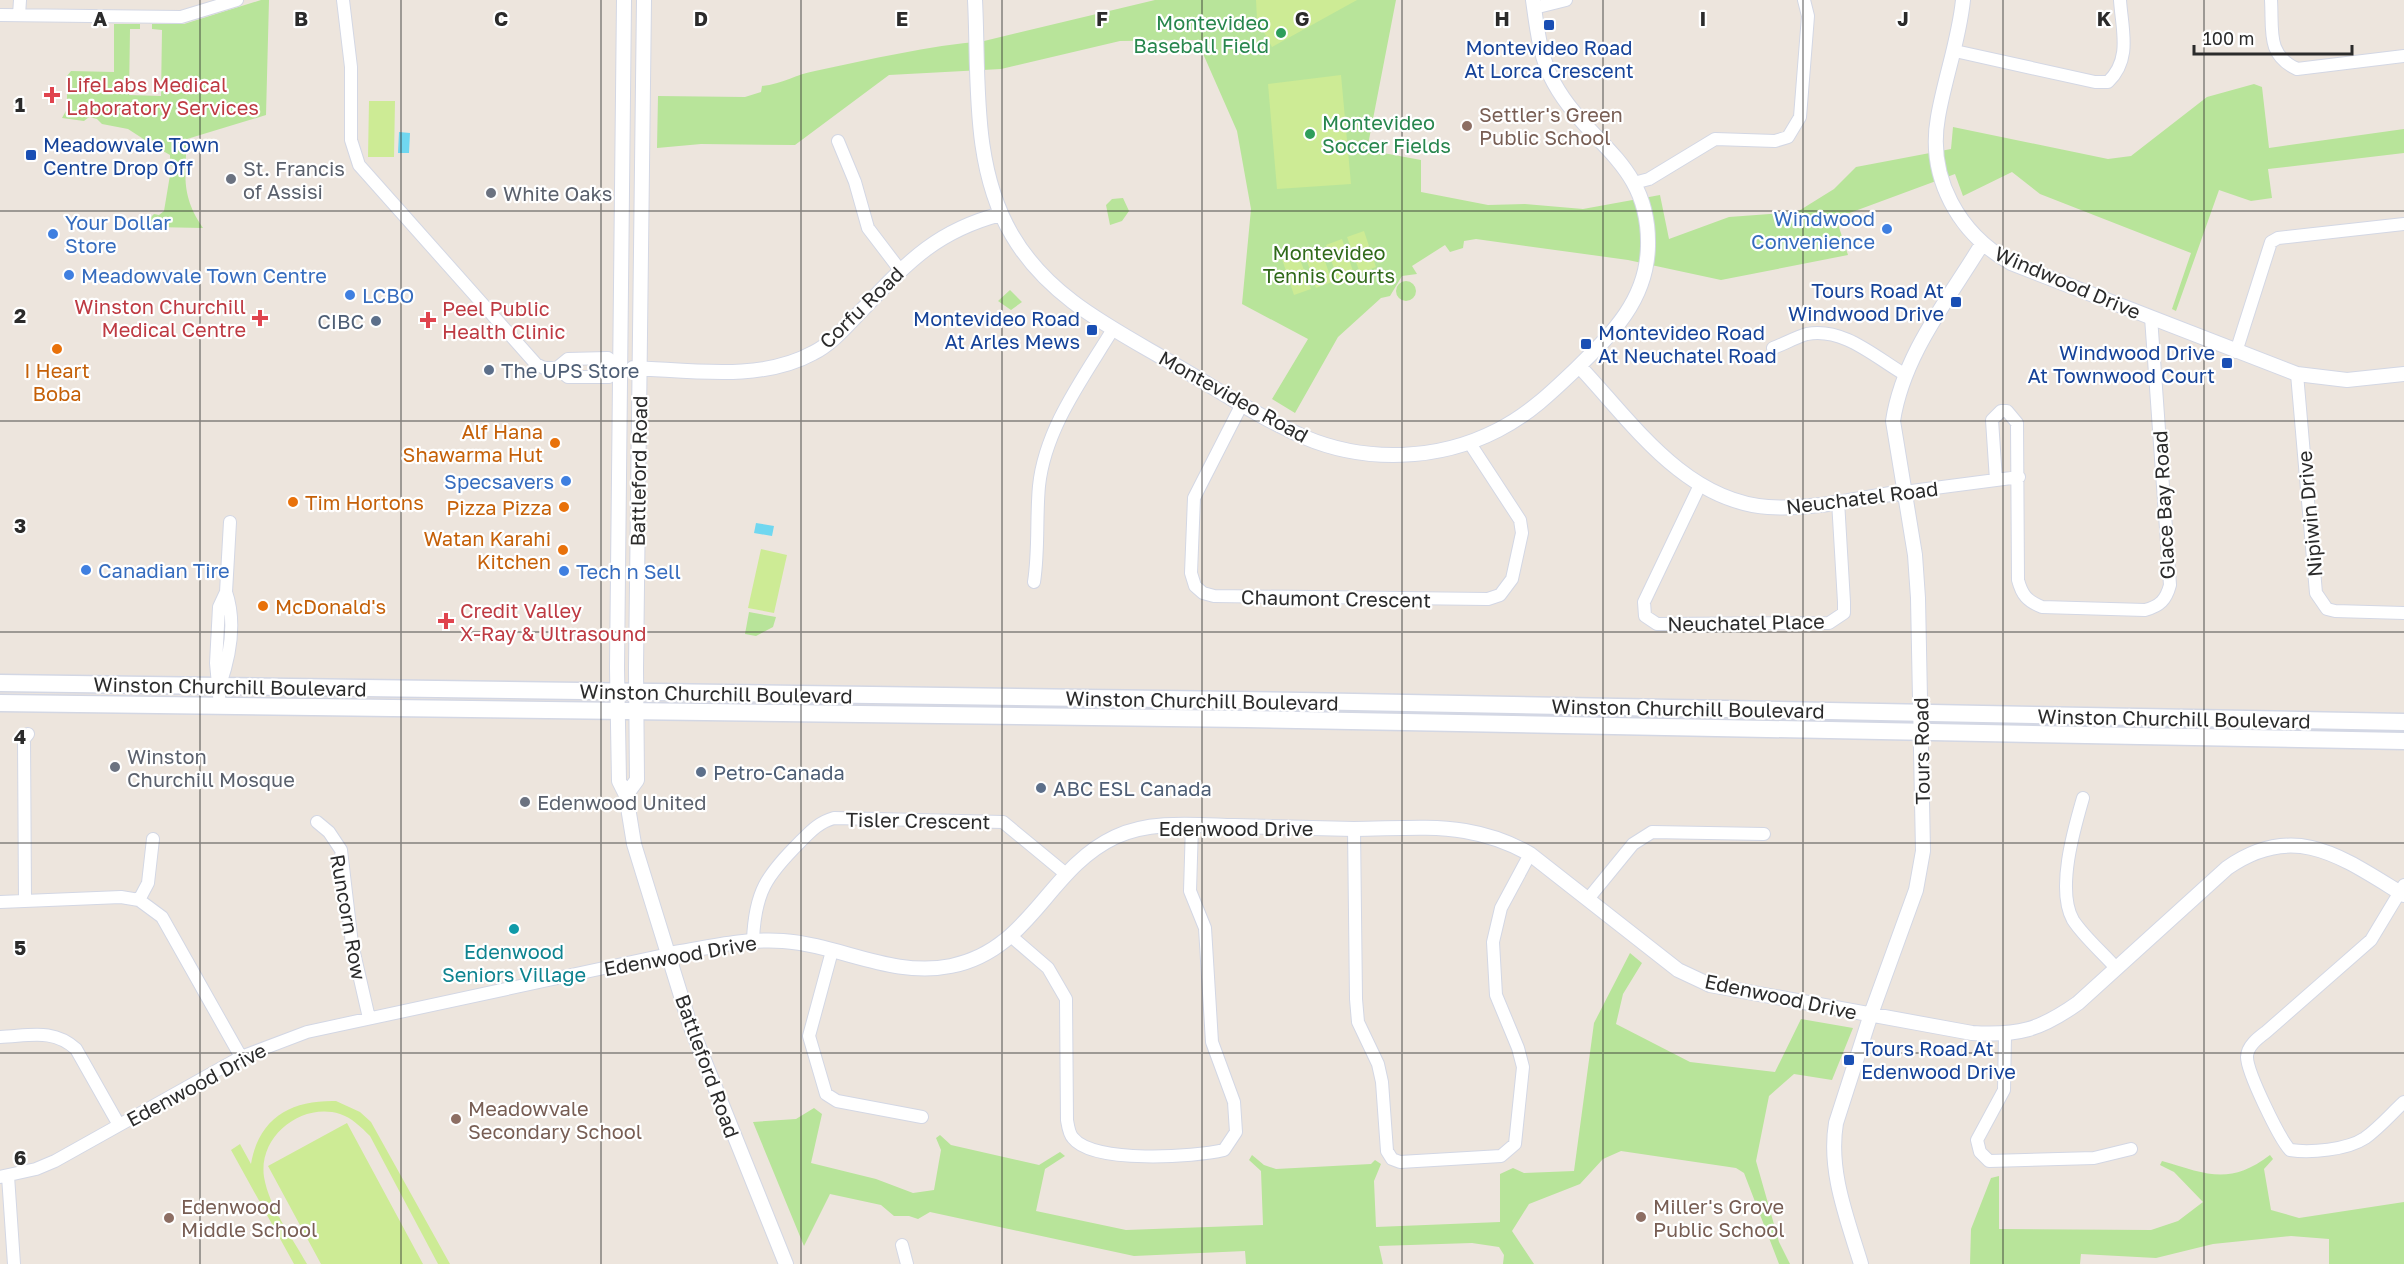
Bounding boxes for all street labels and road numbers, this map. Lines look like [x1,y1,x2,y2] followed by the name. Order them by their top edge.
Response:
[1991,240,2145,324] street label: Windwood Drive
[814,261,908,353] street label: Corfu Road
[1155,345,1313,447] street label: Montevideo Road
[625,395,651,547] street label: Battleford Road
[2147,430,2179,580] street label: Glace Bay Road
[2292,450,2326,578] street label: Nipiwin Drive
[1785,476,1939,518] street label: Neuchatel Road
[1241,584,1431,612] street label: Chaumont Crescent
[1667,609,1825,635] street label: Neuchatel Place
[93,672,367,700] street label: Winston Churchill Boulevard
[579,679,853,707] street label: Winston Churchill Boulevard
[1065,686,1339,714] street label: Winston Churchill Boulevard
[1551,694,1825,722] street label: Winston Churchill Boulevard
[1908,697,1934,805] street label: Tours Road
[2037,704,2311,732] street label: Winston Churchill Boulevard
[845,807,991,833] street label: Tisler Crescent
[1159,816,1313,840] street label: Edenwood Drive
[326,852,372,982] street label: Runcorn Row
[602,930,758,980] street label: Edenwood Drive
[1703,968,1859,1024] street label: Edenwood Drive
[671,991,745,1141] street label: Battleford Road
[122,1037,270,1131] street label: Edenwood Drive

